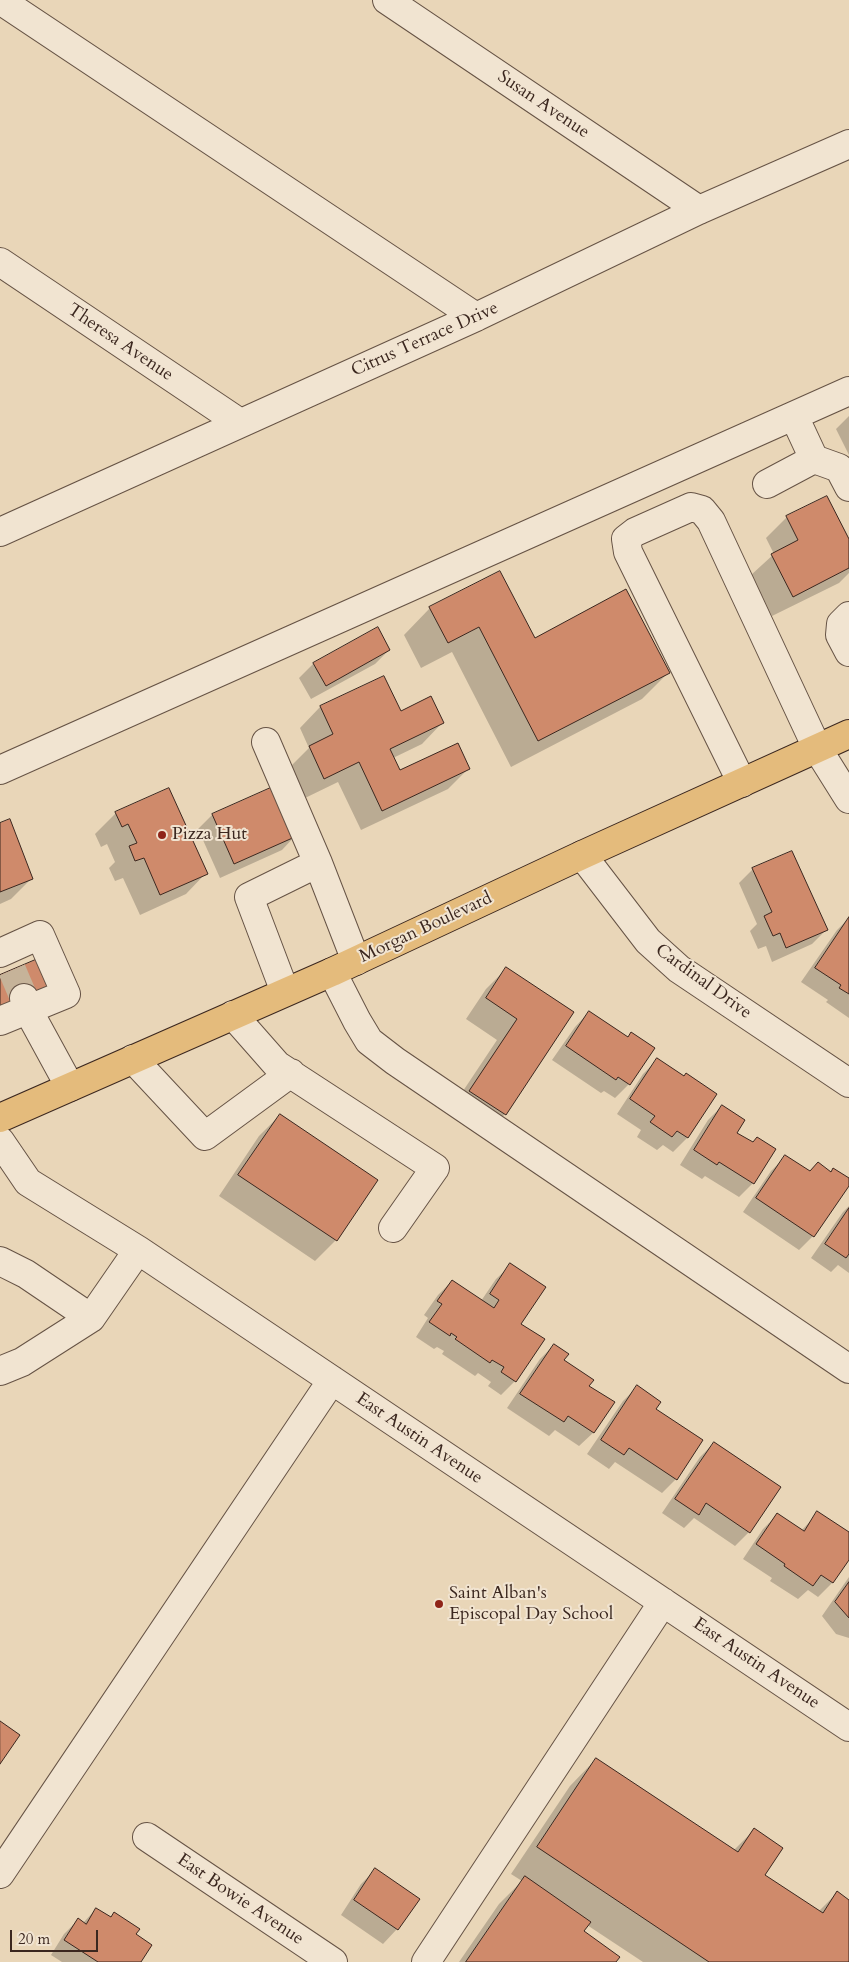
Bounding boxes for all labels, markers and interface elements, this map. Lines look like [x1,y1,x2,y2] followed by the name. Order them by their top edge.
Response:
[493,66,593,144] street label: Susan Avenue
[348,298,502,382] street label: Citrus Terrace Drive
[63,300,177,386] street label: Theresa Avenue
[172,824,247,846] place label: Pizza Hut
[156,829,168,841] marker: Pizza Hut
[356,888,496,968] street label: Morgan Boulevard
[651,940,755,1024] street label: Cardinal Drive
[351,1389,487,1489] street label: East Austin Avenue
[449,1583,613,1626] place label: Saint Alban's Episcopal Day School
[433,1598,445,1610] marker: Saint Alban's Episcopal Day School
[688,1614,824,1714] street label: East Austin Avenue
[173,1850,307,1950] street label: East Bowie Avenue
[12,1920,100,1952] scale bar
[18,1929,50,1949] text: 20 m

